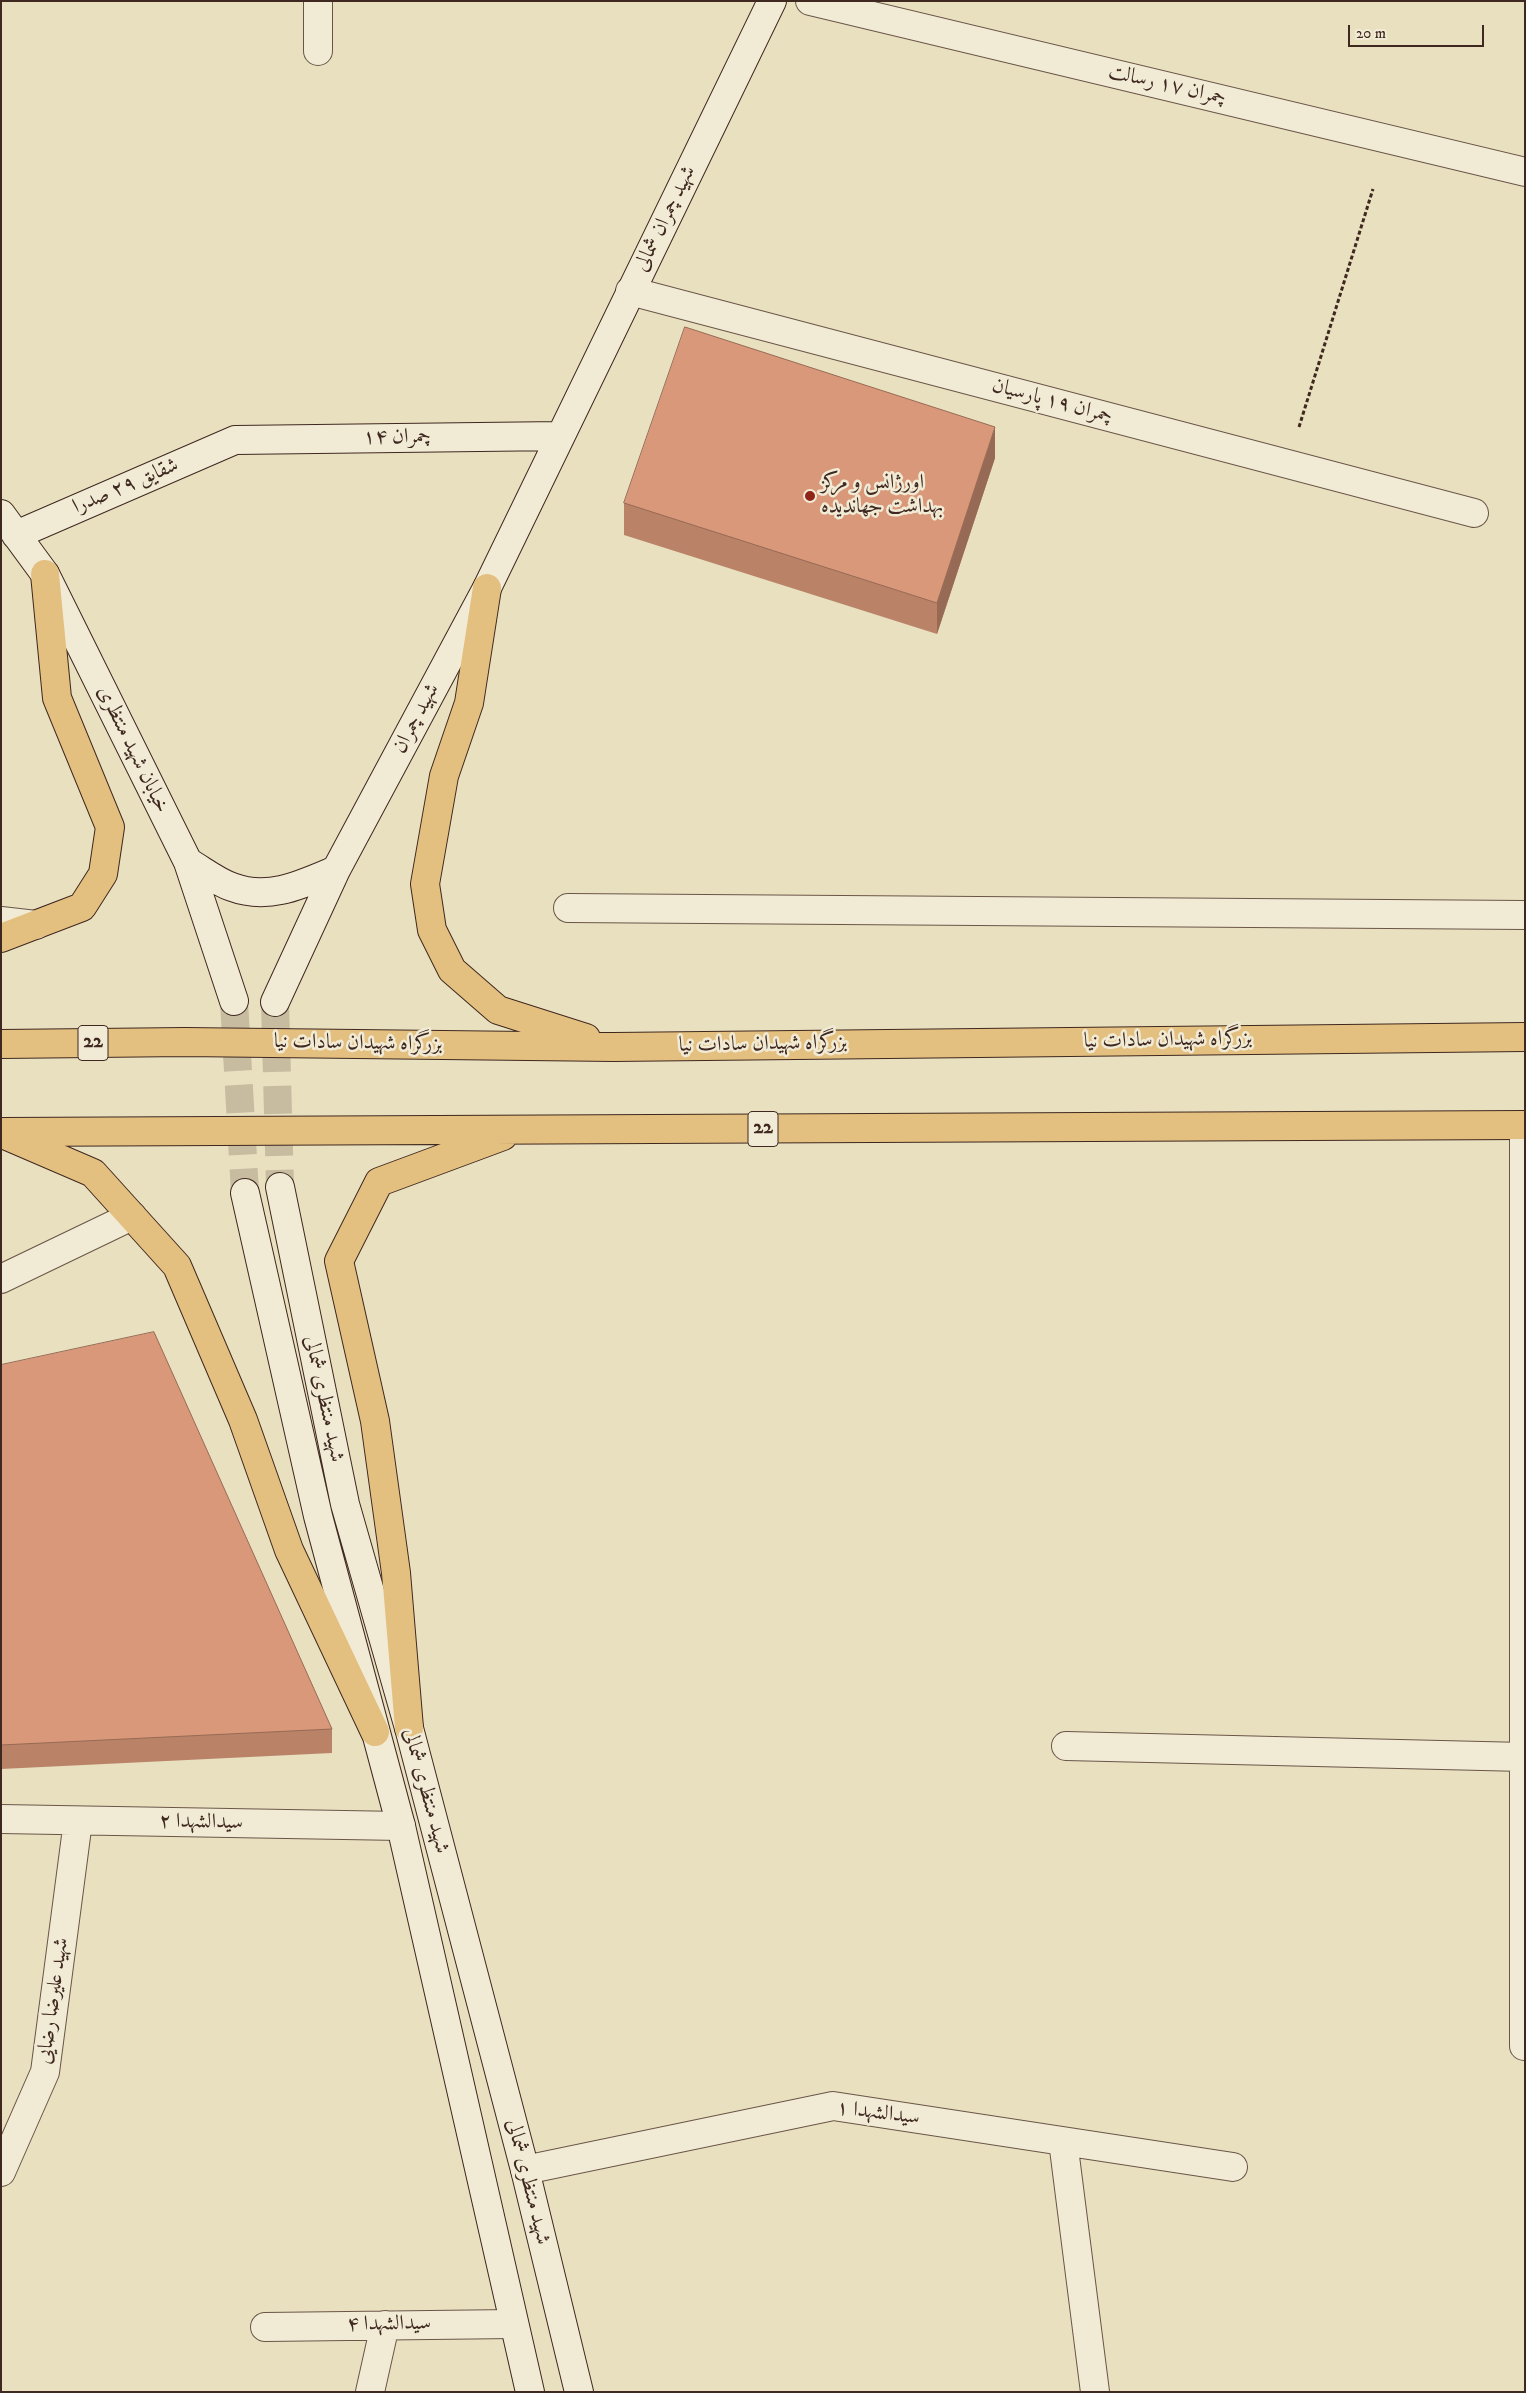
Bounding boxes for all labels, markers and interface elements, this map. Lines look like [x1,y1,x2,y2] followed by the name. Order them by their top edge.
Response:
[1351,15,1487,47] scale bar
[1356,24,1386,43] text: 20 m
[1106,60,1228,112] street label: چمران ۱۷ رسالت
[630,162,702,276] street label: شهید چمران شمالی
[989,374,1115,430] street label: چمران ۱۹ پارسیان
[363,425,431,451] street label: چمران ۱۴
[69,453,183,521] street label: شقایق ۲۹ صدرا
[821,471,943,521] place label: اورژانس و مرکز بهداشت جهاندیده
[803,489,817,503] marker: اورژانس و مرکز بهداشت جهاندیده
[388,680,446,758] street label: شهید چمران
[90,682,174,818] street label: خیابان شهید منتظری
[78,1026,108,1060] road number: 22
[1084,1027,1252,1055] street label: بزرگراه شهیدان سادات نیا
[274,1030,442,1058] street label: بزرگراه شهیدان سادات نیا
[679,1031,847,1059] street label: بزرگراه شهیدان سادات نیا
[748,1112,778,1146] road number: 22
[297,1333,349,1465] street label: شهید منتظری شمالی
[396,1726,454,1856] street label: شهید منتظری شمالی
[159,1810,243,1836] street label: سیدالشهدا ۲
[33,1936,75,2066] street label: شهید علیرضا رضایی
[835,2096,921,2132] street label: سیدالشهدا ۱
[499,2117,555,2247] street label: شهید منتظری شمالی
[347,2312,431,2338] street label: سیدالشهدا ۴

